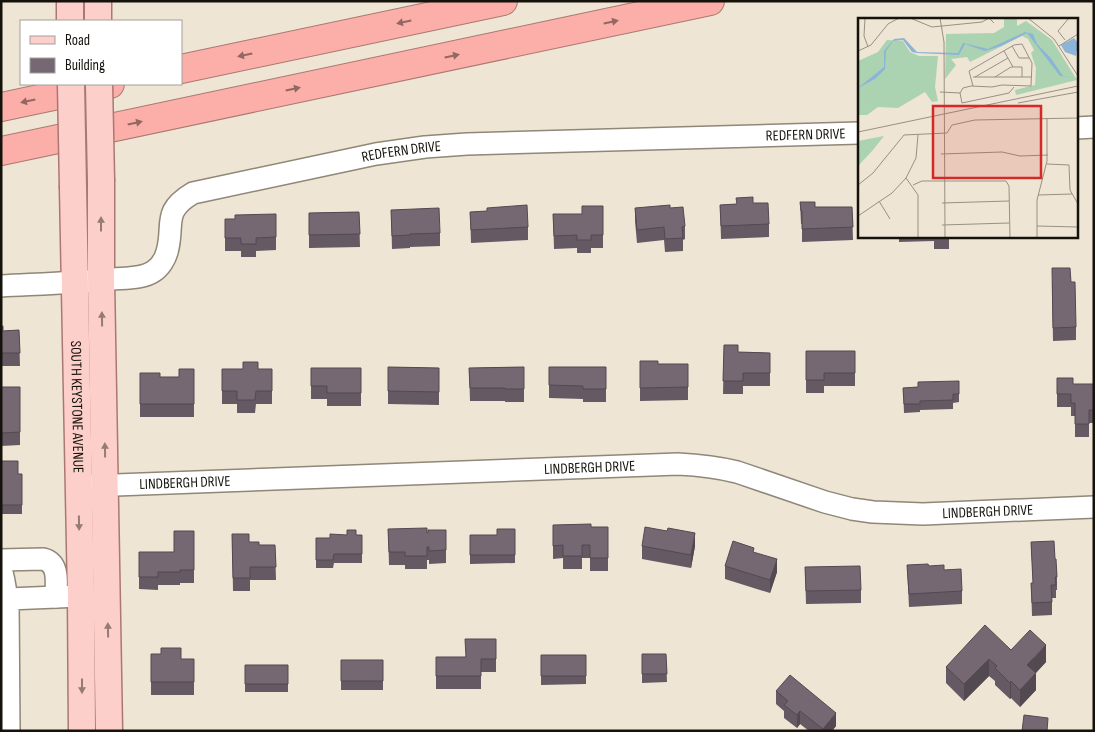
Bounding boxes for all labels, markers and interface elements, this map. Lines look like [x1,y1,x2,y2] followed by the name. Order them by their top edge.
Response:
[397,18,412,26] one-way arrow
[604,18,619,26] one-way arrow
[858,18,1078,238] inset map
[20,20,182,85] legend
[65,31,90,50] text: Road
[445,51,461,59] one-way arrow
[237,52,253,60] one-way arrow
[65,56,105,75] text: Building
[286,85,301,93] one-way arrow
[21,97,36,105] one-way arrow
[127,119,142,127] one-way arrow
[765,124,846,145] street label: REDFERN DRIVE
[360,136,441,166] street label: REDFERN DRIVE
[97,216,105,232] one-way arrow
[98,311,106,327] one-way arrow
[66,341,88,473] street label: SOUTH KEYSTONE AVENUE
[101,441,109,457] one-way arrow
[544,456,636,478] street label: LINDBERGH DRIVE
[139,471,231,494] street label: LINDBERGH DRIVE
[942,500,1034,523] street label: LINDBERGH DRIVE
[76,516,84,532] one-way arrow
[104,621,112,637] one-way arrow
[78,678,86,694] one-way arrow

